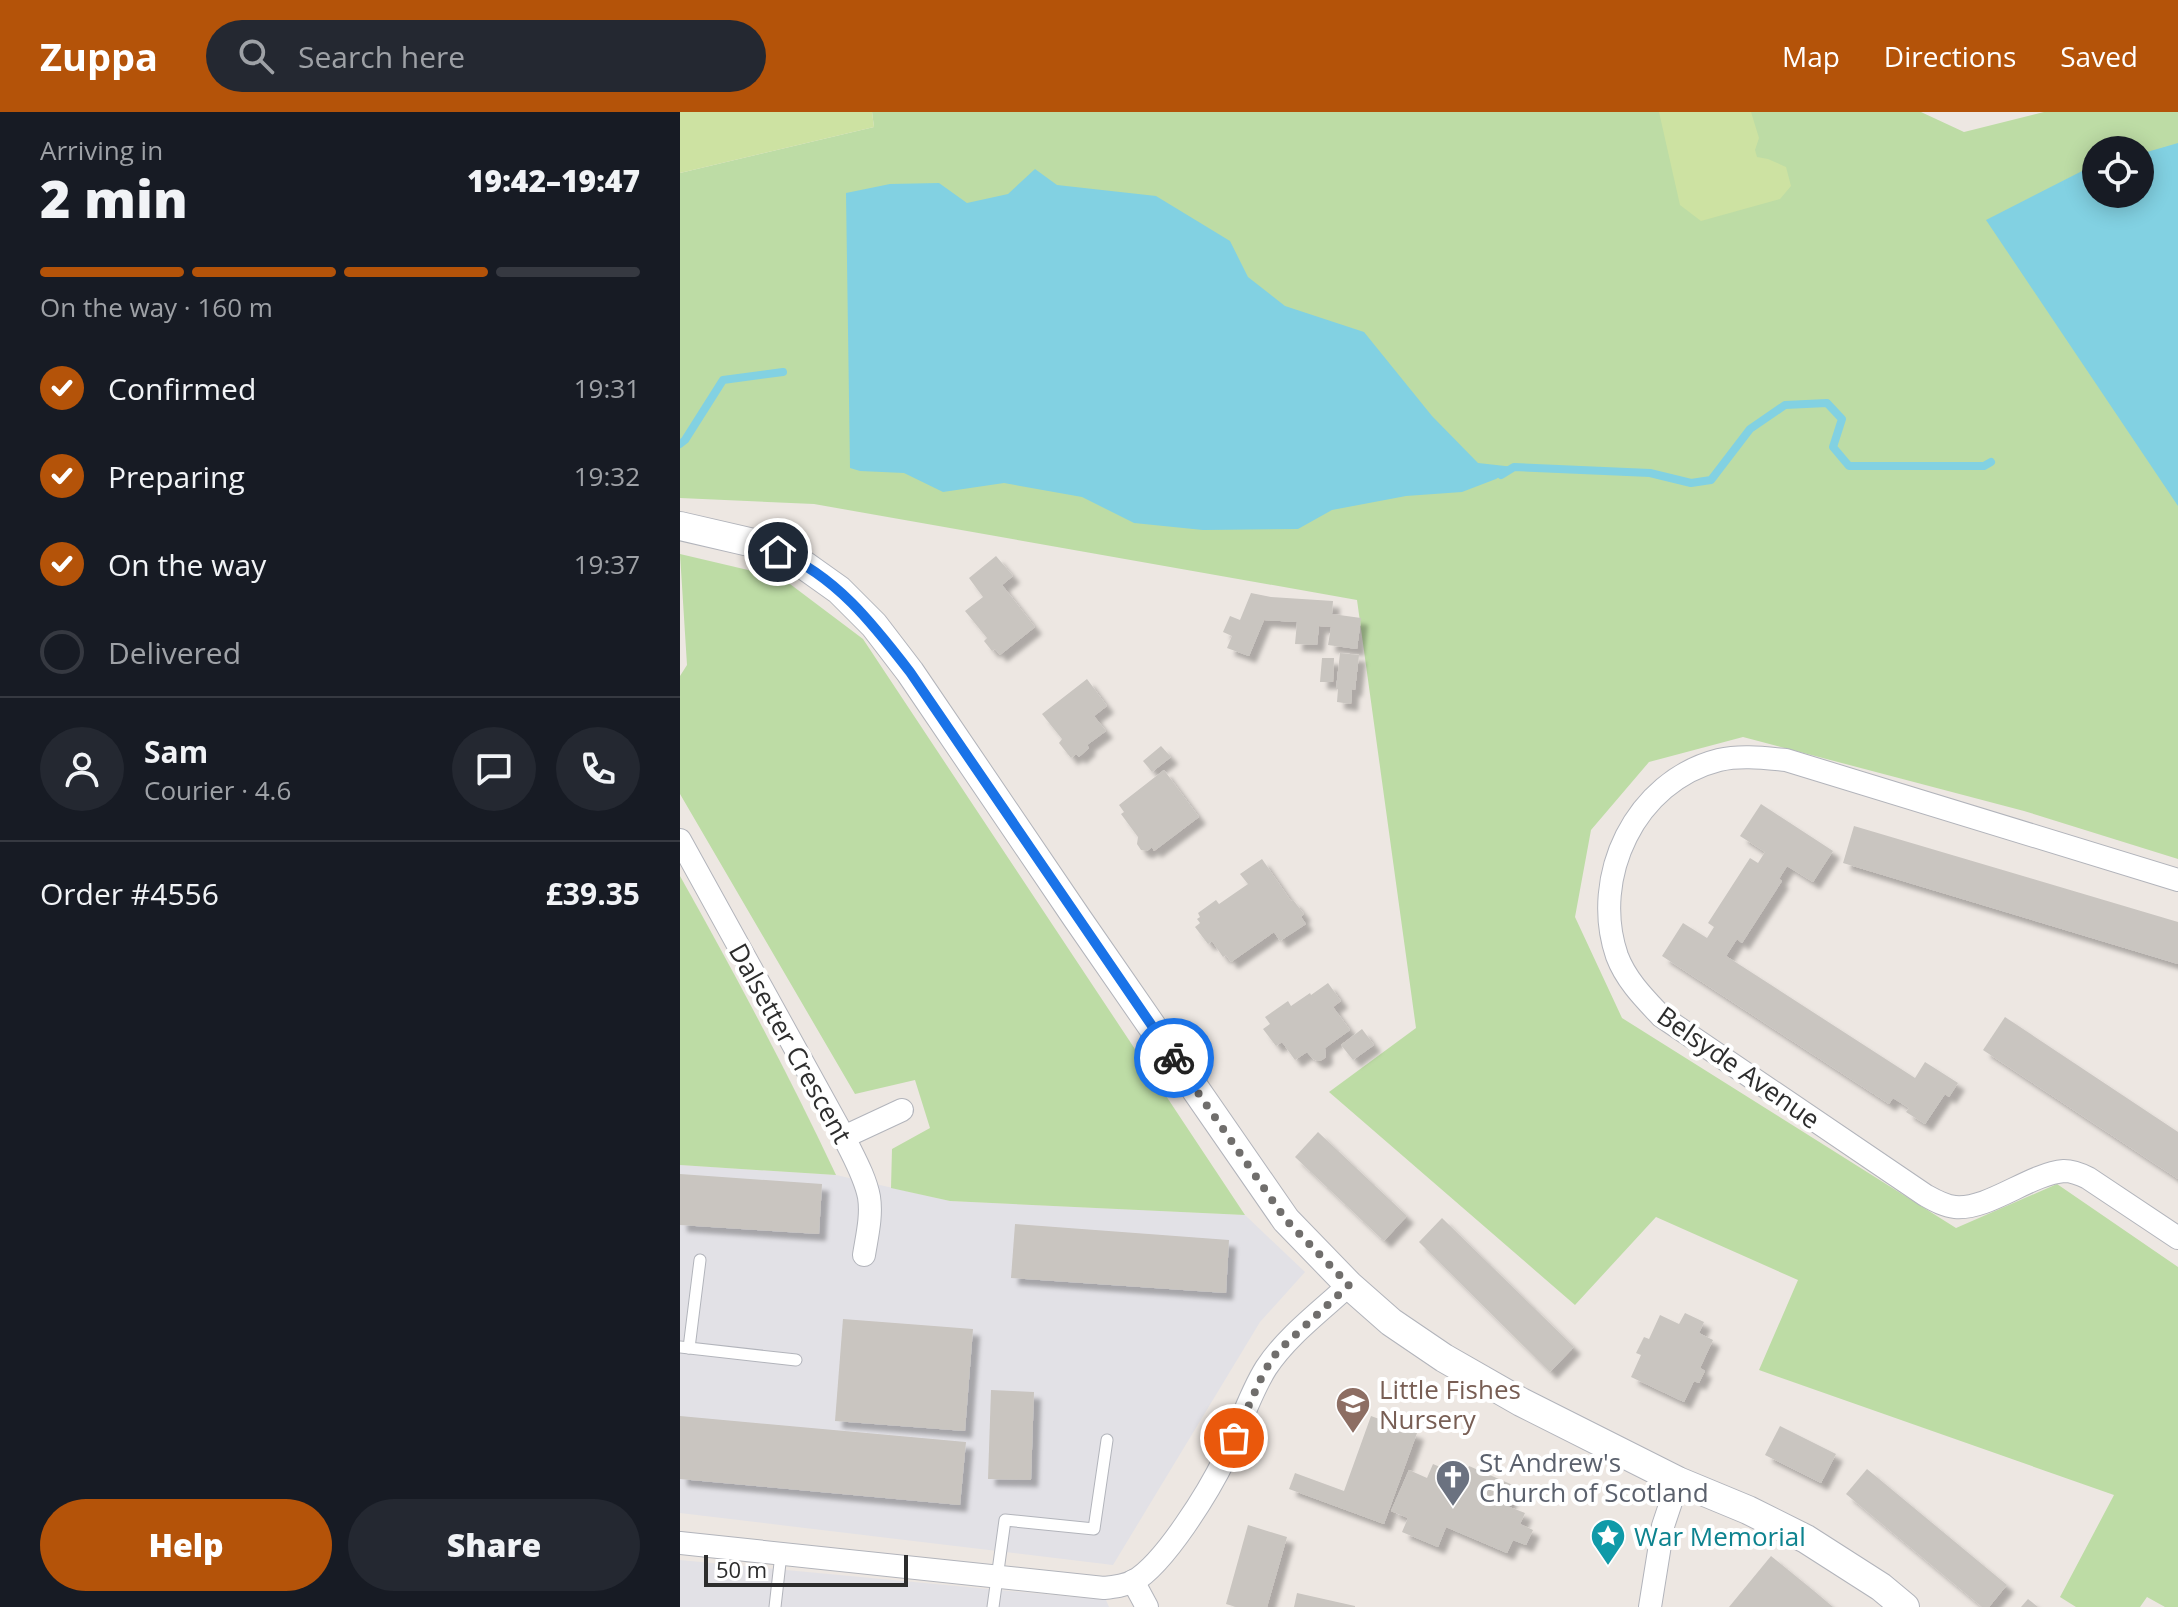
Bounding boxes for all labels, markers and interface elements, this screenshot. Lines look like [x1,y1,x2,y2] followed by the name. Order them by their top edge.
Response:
[206,20,766,92] search box
[40,30,158,82] text: Zuppa
[234,34,278,78] icon: search
[298,36,465,77] text: Search here
[1782,37,1840,75] text: Map
[1884,37,2016,75] text: Directions
[2060,37,2138,75] text: Saved
[40,132,163,168] text: Arriving in
[2082,136,2154,208] map controls
[2082,136,2154,208] button: locate
[467,160,640,201] text: 19:42–19:47
[40,162,188,233] text: 2 min
[40,289,273,325] text: On the way · 160 m
[40,366,84,410] icon: check
[108,368,256,409] text: Confirmed
[574,370,640,406] text: 19:31
[40,454,84,498] icon: check
[108,456,245,497] text: Preparing
[574,458,640,494] text: 19:32
[744,518,812,586] pin
[756,530,800,574] icon: home
[40,542,84,586] icon: check
[108,544,266,585] text: On the way
[574,546,640,582] text: 19:37
[108,632,241,673] text: Delivered
[40,727,124,811] button: person
[452,727,536,811] button: chat
[556,727,640,811] button: phone
[144,731,208,772] text: Sam
[144,772,291,808] text: Courier · 4.6
[40,873,219,914] text: Order #4556
[546,873,640,914] text: £39.35
[721,936,861,1150] street label: Dalsetter Crescent
[1650,997,1828,1137] street label: Belsyde Avenue
[1134,1018,1214,1098] courier
[1152,1036,1196,1080] icon: bike
[1379,1371,1521,1437] place label: Little Fishes Nursery
[1334,1385,1372,1435] school or university icon: Little Fishes Nursery
[1200,1404,1268,1472] pin
[1212,1416,1256,1460] icon: bag
[1479,1444,1709,1510] place label: St Andrew's Church of Scotland
[1434,1458,1472,1508] church icon: St Andrew's Church of Scotland
[40,1499,332,1591] button: Help
[348,1499,640,1591] button: Share
[1589,1517,1627,1567] place icon: War Memorial
[1634,1518,1806,1554] place label: War Memorial
[704,1551,908,1587] scale bar
[716,1554,767,1584] text: 50 m

